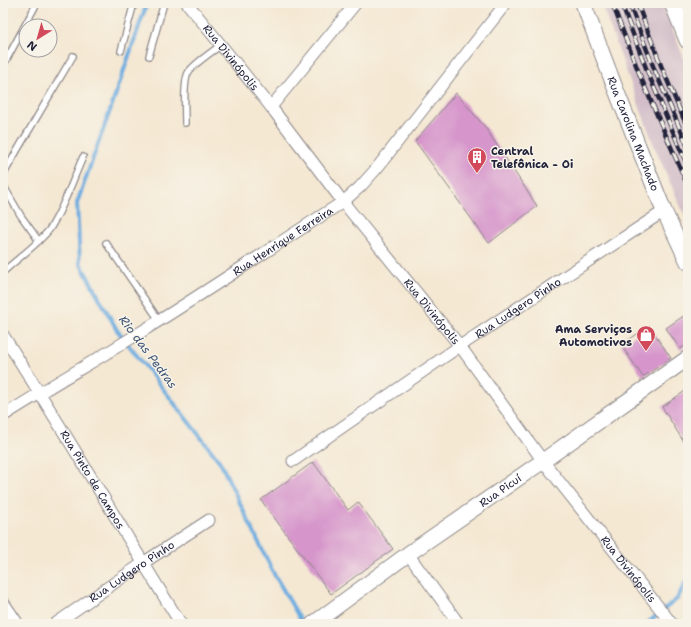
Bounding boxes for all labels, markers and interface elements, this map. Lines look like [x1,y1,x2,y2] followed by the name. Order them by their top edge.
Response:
[18,18,58,58] north arrow
[199,21,262,94] street label: Rua Divinópolis
[24,37,40,54] text: N
[603,74,662,194] street label: Rua Carolina Machado
[491,144,573,172] place label: Central Telefônica - Oi
[466,146,488,174] building icon: Central Telefônica - Oi
[230,203,336,279] street label: Rua Henrique Ferreira
[472,274,564,342] street label: Rua Ludgero Pinho
[400,276,463,348] street label: Rua Divinópolis
[115,312,181,392] water label: Rio das Pedras
[555,322,632,350] place label: Ama Serviços Automotivos
[635,324,657,352] shop icon: Ama Serviços Automotivos
[56,428,128,532] street label: Rua Pinto de Campos
[476,471,525,511] street label: Rua Picuí
[597,533,659,606] street label: Rua Divinópolis
[86,537,178,606] street label: Rua Ludgero Pinho

